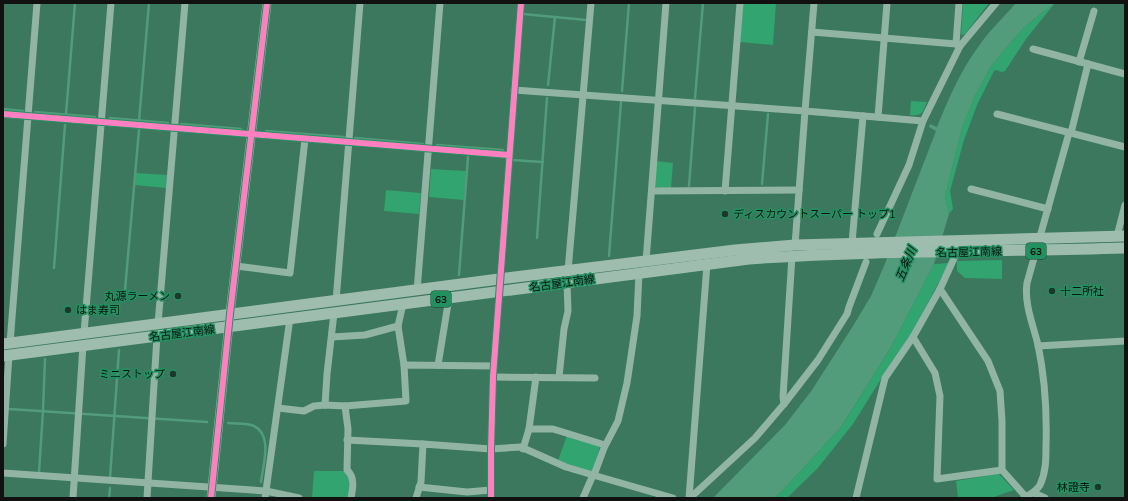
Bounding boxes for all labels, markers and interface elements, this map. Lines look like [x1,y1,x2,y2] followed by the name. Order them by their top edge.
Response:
[733,207,896,221] place label: ディスカウントスーパー トップ1
[720,209,730,219] marker: ディスカウントスーパー トップ1
[892,242,920,283] water label: 五条川
[1026,243,1046,259] road number: 63
[936,244,1002,260] street label: 名古屋江南線
[528,271,596,295] street label: 名古屋江南線
[1060,284,1104,298] place label: 十二所社
[1047,286,1057,296] marker: 十二所社
[104,289,170,303] place label: 丸源ラーメン
[173,291,183,301] marker: 丸源ラーメン
[431,291,451,307] road number: 63
[76,303,120,317] place label: はま寿司
[63,305,73,315] marker: はま寿司
[148,322,216,344] street label: 名古屋江南線
[99,367,165,381] place label: ミニストップ
[168,369,178,379] marker: ミニストップ
[1057,480,1090,494] place label: 林證寺
[1093,482,1103,492] marker: 林證寺

